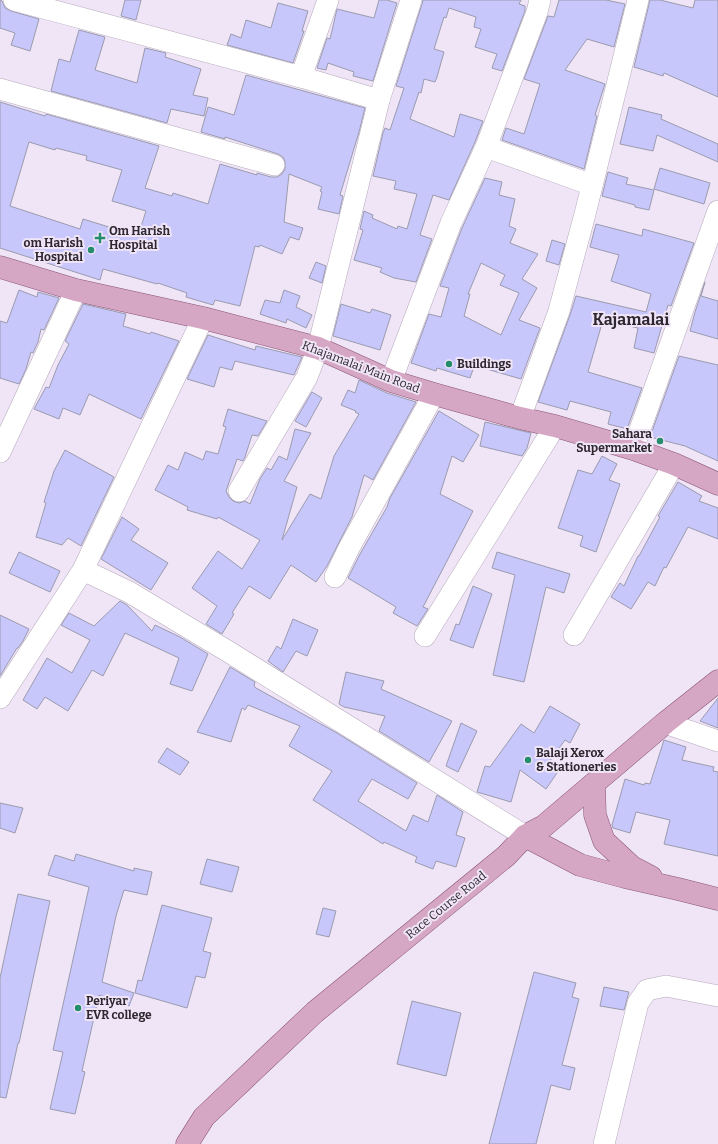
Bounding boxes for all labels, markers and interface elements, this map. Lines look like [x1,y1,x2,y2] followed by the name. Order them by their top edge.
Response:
[109,224,171,252] place label: Om Harish Hospital
[94,232,106,244] marker: Om Harish Hospital
[24,236,83,264] place label: om Harish Hospital
[86,245,96,255] marker: om Harish Hospital
[593,310,669,329] district label: Kajamalai
[300,338,422,396] street label: Khajamalai Main Road
[457,357,511,371] place label: Buildings
[444,359,454,369] marker: Buildings
[576,427,652,455] place label: Sahara Supermarket
[655,436,665,446] marker: Sahara Supermarket
[536,746,616,774] place label: Balaji Xerox & Stationeries
[523,755,533,765] marker: Balaji Xerox & Stationeries
[403,868,489,942] street label: Race Course Road
[86,994,152,1022] place label: Periyar EVR college
[73,1003,83,1013] marker: Periyar EVR college

